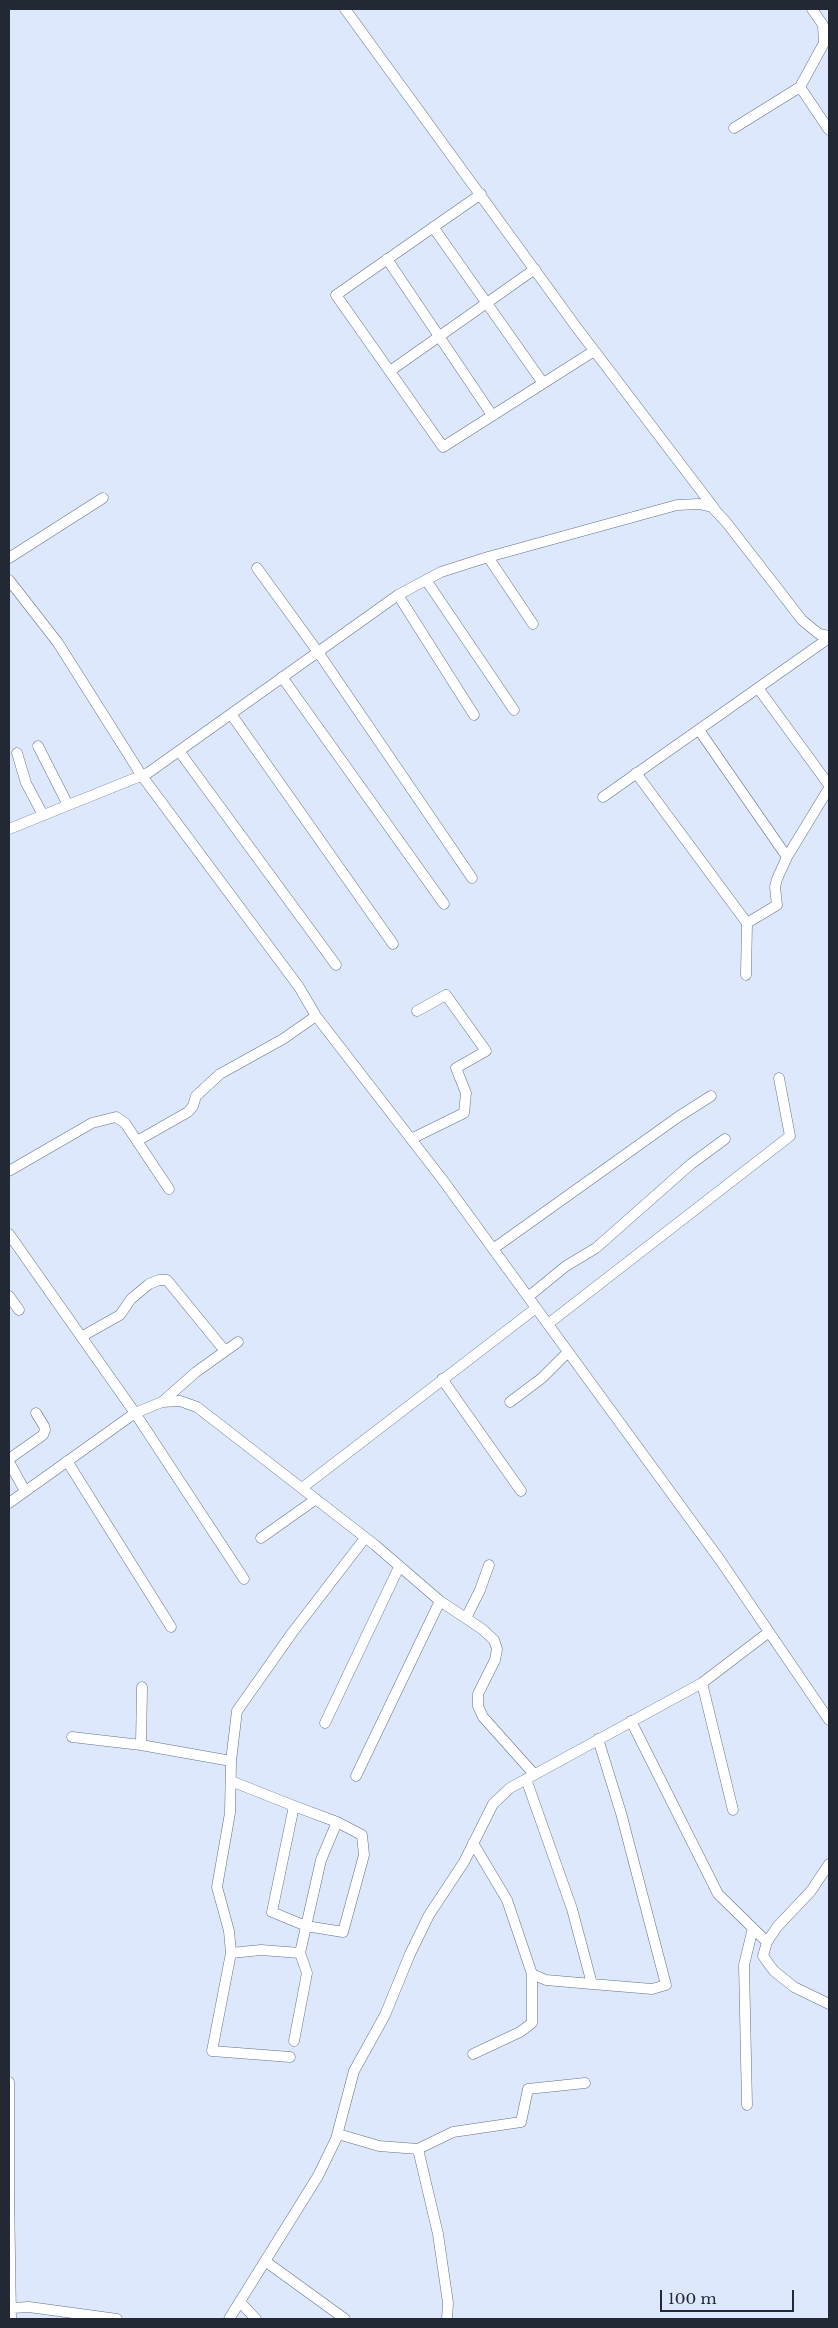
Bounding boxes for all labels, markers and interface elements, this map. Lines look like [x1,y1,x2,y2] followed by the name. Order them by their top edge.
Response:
[663,2280,797,2312] scale bar
[668,2289,717,2308] text: 100 m

